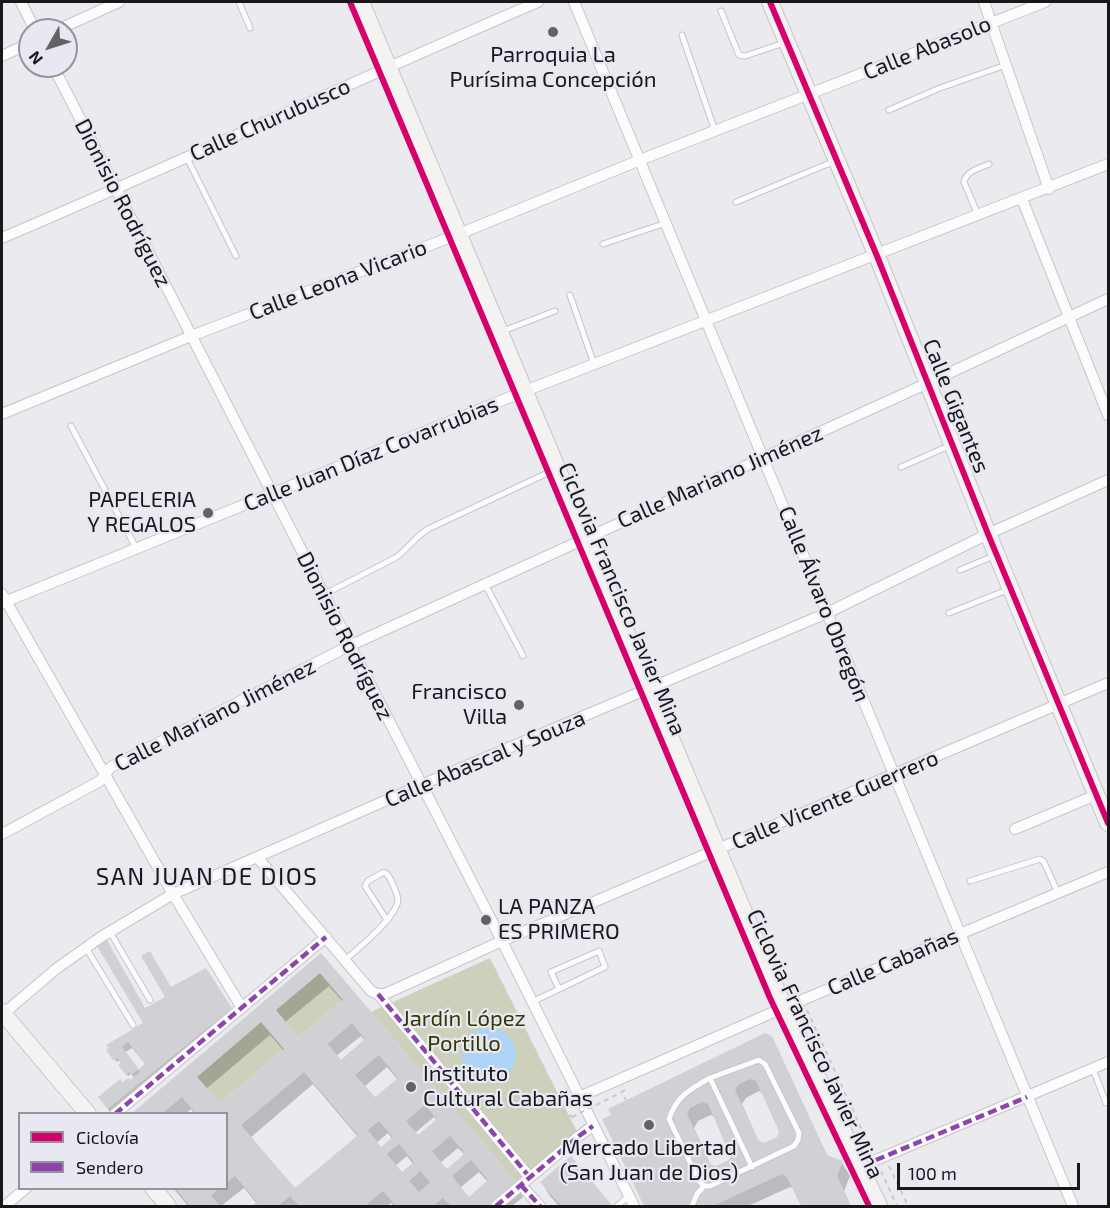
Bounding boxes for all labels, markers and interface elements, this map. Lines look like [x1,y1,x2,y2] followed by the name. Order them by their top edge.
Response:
[859,10,995,86] street label: Calle Abasolo
[18,18,78,78] north arrow
[546,25,560,39] marker: Parroquia La Purísima Concepción
[449,42,657,94] place label: Parroquia La Purísima Concepción
[24,48,46,69] text: N
[186,73,354,167] street label: Calle Churubusco
[69,114,177,292] street label: Dionisio Rodríguez
[245,234,431,326] street label: Calle Leona Vicario
[917,335,995,477] street label: Calle Gigantes
[240,391,502,517] street label: Calle Juan Díaz Covarrubias
[613,420,827,534] street label: Calle Mariano Jiménez
[552,458,692,740] street label: Ciclovia Francisco Javier Mina
[87,487,196,538] place label: PAPELERIA Y REGALOS
[773,502,875,706] street label: Calle Álvaro Obregón
[201,506,215,520] marker: PAPELERIA Y REGALOS
[291,547,399,725] street label: Dionisio Rodríguez
[110,653,320,777] street label: Calle Mariano Jiménez
[411,679,507,730] place label: Francisco Villa
[512,698,526,712] marker: Francisco Villa
[381,705,589,813] street label: Calle Abascal y Souza
[728,744,942,856] street label: Calle Vicente Guerrero
[96,863,318,891] district label: SAN JUAN DE DIOS
[498,894,620,945] place label: LA PANZA ES PRIMERO
[741,905,889,1183] street label: Ciclovia Francisco Javier Mina
[479,913,493,927] marker: LA PANZA ES PRIMERO
[824,923,962,1001] street label: Calle Cabañas
[402,1006,526,1058] park label: Jardín López Portillo
[423,1061,593,1112] place label: Instituto Cultural Cabañas
[404,1080,418,1094] marker: Instituto Cultural Cabañas
[18,1112,228,1190] legend
[642,1118,656,1132] marker: Mercado Libertad (San Juan de Dios)
[76,1126,139,1148] text: Ciclovía
[559,1135,739,1186] place label: Mercado Libertad (San Juan de Dios)
[900,1151,1083,1189] scale bar
[76,1156,143,1178] text: Sendero
[908,1162,957,1184] text: 100 m

